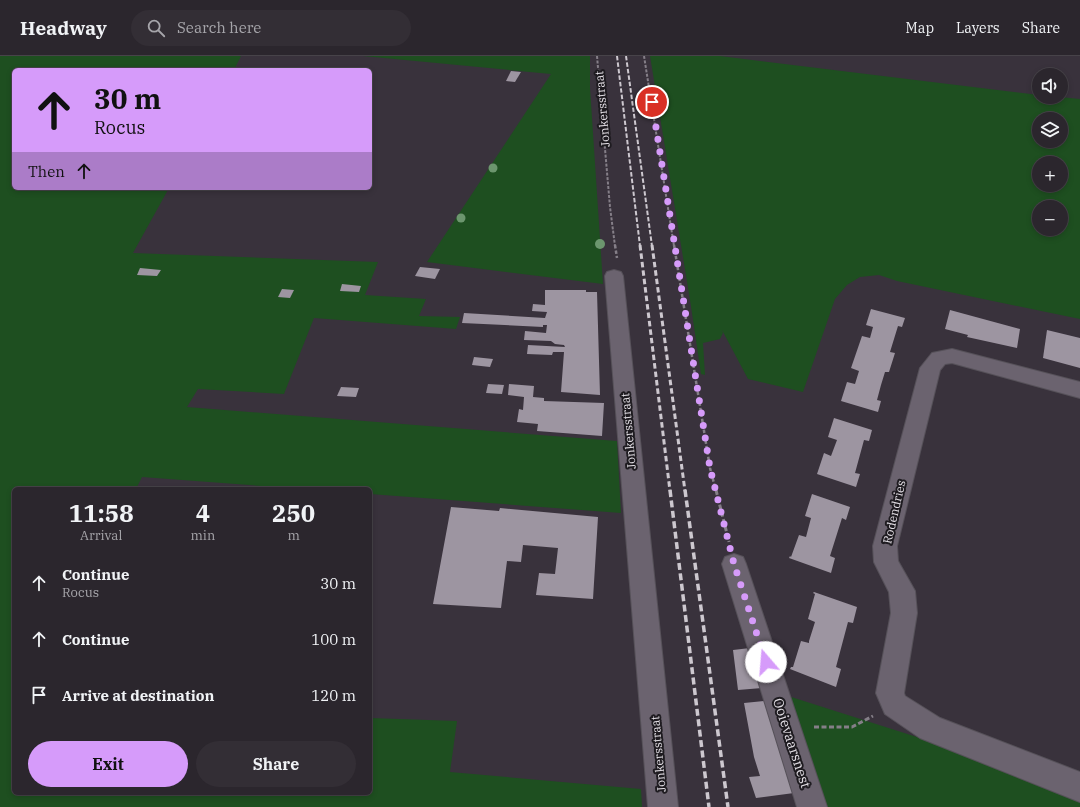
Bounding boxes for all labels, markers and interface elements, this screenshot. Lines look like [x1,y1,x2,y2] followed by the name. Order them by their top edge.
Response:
[131,10,411,46] search box
[20,16,107,40] text: Headway
[145,17,167,39] icon: search
[177,18,261,37] text: Search here
[906,19,934,37] text: Map
[956,19,1000,37] text: Layers
[1022,19,1060,37] text: Share
[1032,68,1068,236] map controls
[1032,68,1068,104] button: sound
[591,70,613,148] street label: Jonkersstraat
[94,80,161,117] text: 30 m
[28,84,80,136] icon: ahead
[635,85,669,119] pin
[641,91,663,113] icon: arrive
[1032,112,1068,148] button: layers
[94,116,145,139] text: Rocus
[1032,156,1068,192] button: +
[73,160,95,182] icon: ahead
[28,162,65,181] text: Then
[1032,200,1068,236] button: −
[617,392,639,470] street label: Jonkersstraat
[879,479,909,545] street label: Rodendries
[69,497,134,529] text: 11:58
[196,497,210,529] text: 4
[272,497,315,529] text: 250
[80,527,122,544] text: Arrival
[190,527,215,544] text: min
[287,527,300,544] text: m
[62,565,129,584] text: Continue
[28,572,50,594] icon: ahead
[320,574,356,593] text: 30 m
[62,584,99,601] text: Rocus
[28,628,50,650] icon: ahead
[62,630,129,649] text: Continue
[311,630,356,649] text: 100 m
[745,641,787,683] position arrow
[28,684,50,706] icon: arrive
[62,686,214,705] text: Arrive at destination
[311,686,356,705] text: 120 m
[769,696,815,790] street label: Ooievaarsnest
[647,715,669,793] street label: Jonkersstraat
[28,741,188,787] button: Exit
[196,741,356,787] button: Share

